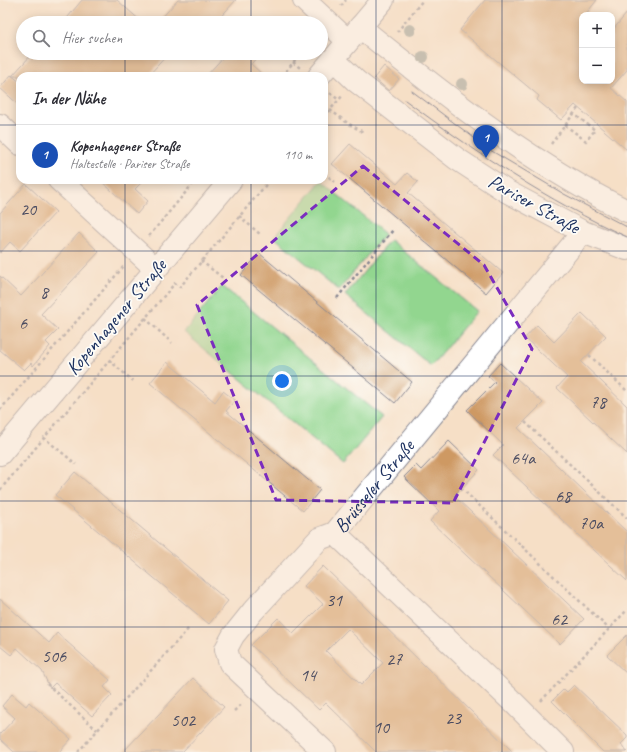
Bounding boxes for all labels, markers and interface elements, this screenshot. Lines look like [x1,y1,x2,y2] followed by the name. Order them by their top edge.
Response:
[579,12,615,84] map controls
[579,12,615,48] button: +
[16,16,328,60] search box
[30,27,52,49] icon: search
[62,29,122,48] text: Hier suchen
[579,48,615,84] button: −
[32,88,105,109] text: In der Nähe
[473,125,499,158] pin: 1
[70,137,180,156] text: Kopenhagener Straße
[42,147,48,163] text: 1
[284,147,312,163] text: 110 m
[70,156,189,172] text: Haltestelle · Pariser Straße
[484,169,585,240] street label: Pariser Straße
[20,198,38,220] house number: 20
[60,253,173,380] street label: Kopenhagener Straße
[40,281,50,303] house number: 8
[19,312,28,334] house number: 6
[272,371,292,391] your location
[590,391,608,413] house number: 78
[328,433,420,538] street label: Brüsseler Straße
[511,447,536,469] house number: 64a
[555,485,573,507] house number: 68
[579,512,604,534] house number: 70a
[326,589,343,611] house number: 31
[551,608,569,630] house number: 62
[42,645,67,667] house number: 506
[386,648,403,670] house number: 27
[300,664,318,686] house number: 14
[445,707,463,729] house number: 23
[171,709,197,731] house number: 502
[373,716,391,738] house number: 10

